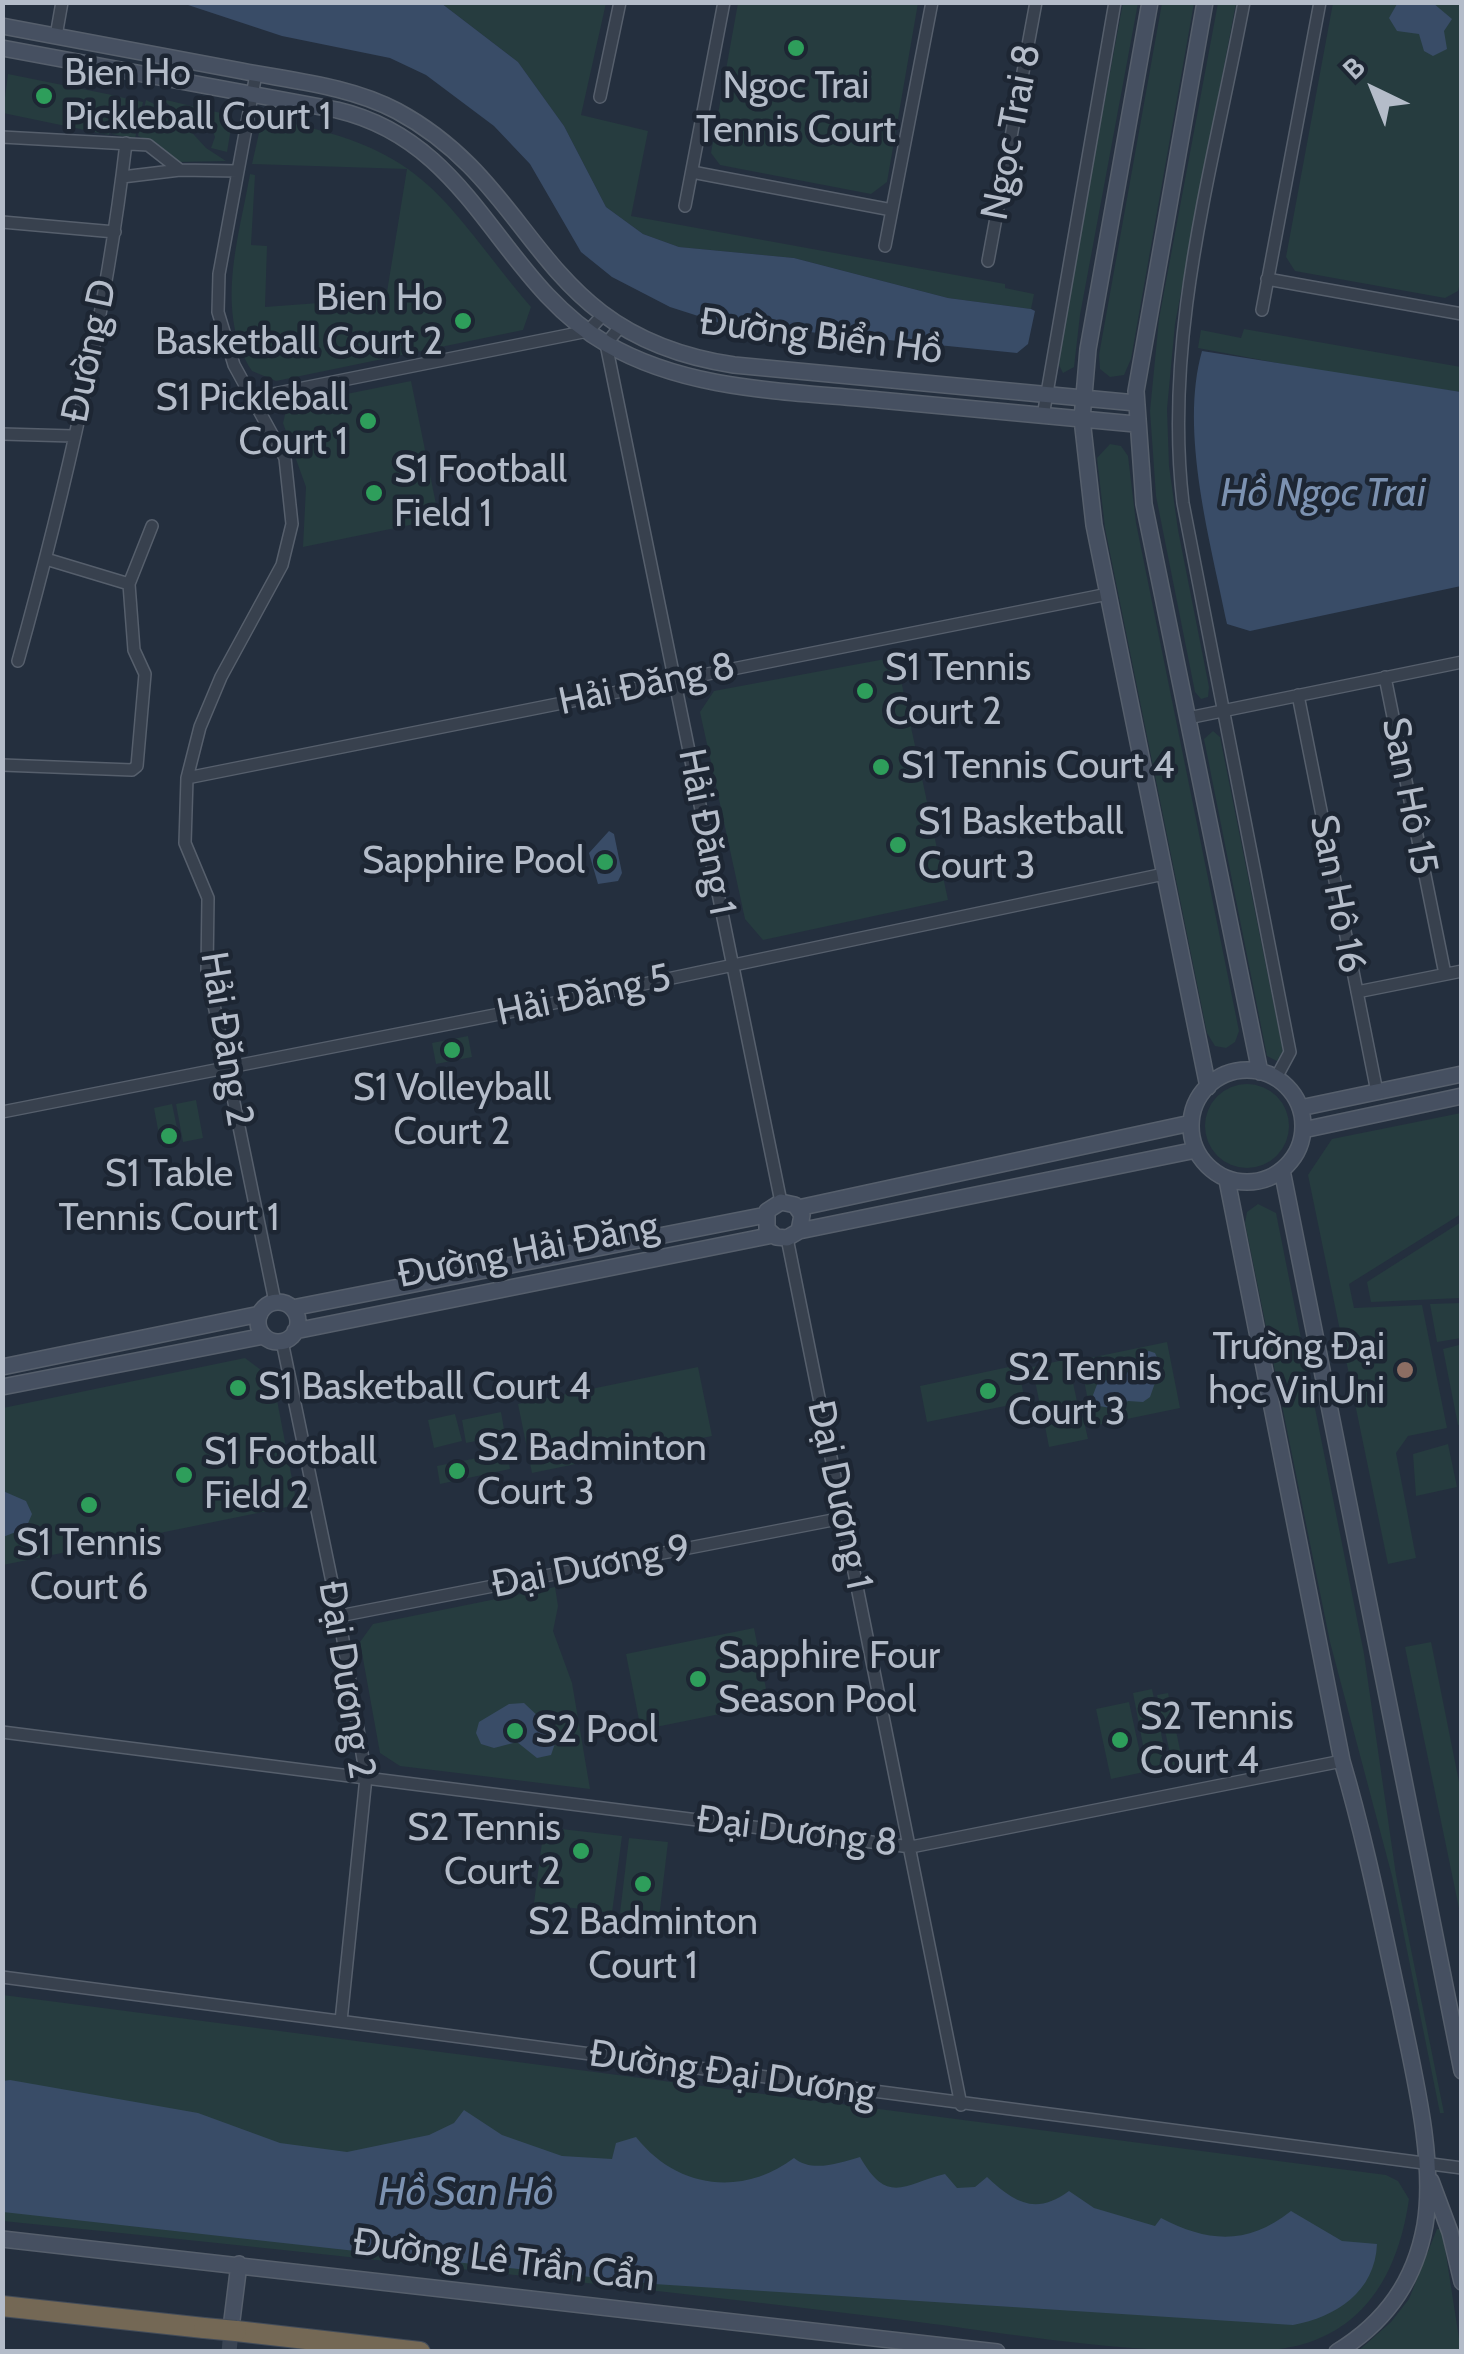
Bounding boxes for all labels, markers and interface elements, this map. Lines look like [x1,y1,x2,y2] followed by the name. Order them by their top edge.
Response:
[785,37,807,59] marker: Ngoc Trai Tennis Court
[973,40,1051,224] street label: Ngọc Trai 8
[1324,40,1424,140] north arrow
[1336,50,1372,86] text: B
[64,51,331,140] place label: Bien Ho Pickleball Court 1
[696,64,896,153] place label: Ngoc Trai Tennis Court
[33,85,55,107] marker: Bien Ho Pickleball Court 1
[53,275,127,427] street label: Đường D
[155,276,443,366] place label: Bien Ho Basketball Court 2
[697,299,945,375] street label: Đường Biển Hồ
[452,310,474,332] marker: Bien Ho Basketball Court 2
[156,376,348,466] place label: S1 Pickleball Court 1
[357,410,379,432] marker: S1 Pickleball Court 1
[394,448,567,538] place label: S1 Football Field 1
[1220,470,1426,518] water label: Hồ Ngọc Trai
[363,482,385,504] marker: S1 Football Field 1
[555,644,739,726] street label: Hải Đăng 8
[885,646,1031,736] place label: S1 Tennis Court 2
[854,680,876,702] marker: S1 Tennis Court 2
[1371,714,1447,878] street label: San Hô 15
[901,744,1175,790] place label: S1 Tennis Court 4
[668,745,744,919] street label: Hải Đăng 1
[870,756,892,778] marker: S1 Tennis Court 4
[918,800,1124,889] place label: S1 Basketball Court 3
[1299,811,1375,977] street label: San Hô 16
[887,834,909,856] marker: S1 Basketball Court 3
[362,839,585,885] place label: Sapphire Pool
[594,851,616,873] marker: Sapphire Pool
[190,949,262,1129] street label: Hải Đăng 2
[493,955,675,1037] street label: Hải Đăng 5
[441,1039,463,1061] marker: S1 Volleyball Court 2
[353,1066,551,1156] place label: S1 Volleyball Court 2
[158,1125,180,1147] marker: S1 Table Tennis Court 1
[59,1152,279,1242] place label: S1 Table Tennis Court 1
[394,1203,662,1299] street label: Đường Hải Đăng
[1208,1325,1385,1415] place label: Trường Đại học VinUni
[1008,1346,1162,1436] place label: S2 Tennis Court 3
[1394,1359,1416,1381] marker: Trường Đại học VinUni
[258,1365,591,1411] place label: S1 Basketball Court 4
[227,1377,249,1399] marker: S1 Basketball Court 4
[977,1380,999,1402] marker: S2 Tennis Court 3
[797,1396,881,1594] street label: Đại Dương 1
[477,1426,707,1516] place label: S2 Badminton Court 3
[204,1430,377,1520] place label: S1 Football Field 2
[446,1460,468,1482] marker: S2 Badminton Court 3
[173,1464,195,1486] marker: S1 Football Field 2
[78,1494,100,1516] marker: S1 Tennis Court 6
[16,1521,162,1610] place label: S1 Tennis Court 6
[488,1525,694,1609] street label: Đại Dương 9
[308,1578,384,1782] street label: Đại Dương 2
[718,1634,940,1724] place label: Sapphire Four Season Pool
[687,1668,709,1690] marker: Sapphire Four Season Pool
[1140,1695,1294,1785] place label: S2 Tennis Court 4
[535,1708,658,1754] place label: S2 Pool
[504,1720,526,1742] marker: S2 Pool
[1109,1729,1131,1751] marker: S2 Tennis Court 4
[694,1797,900,1867] street label: Đại Dương 8
[407,1806,561,1896] place label: S2 Tennis Court 2
[570,1840,592,1862] marker: S2 Tennis Court 2
[632,1873,654,1895] marker: S2 Badminton Court 1
[528,1900,758,1990] place label: S2 Badminton Court 1
[586,2031,878,2117] street label: Đường Đại Dương
[378,2169,554,2217] water label: Hồ San Hô
[351,2220,657,2302] street label: Đường Lê Trần Cẩn

